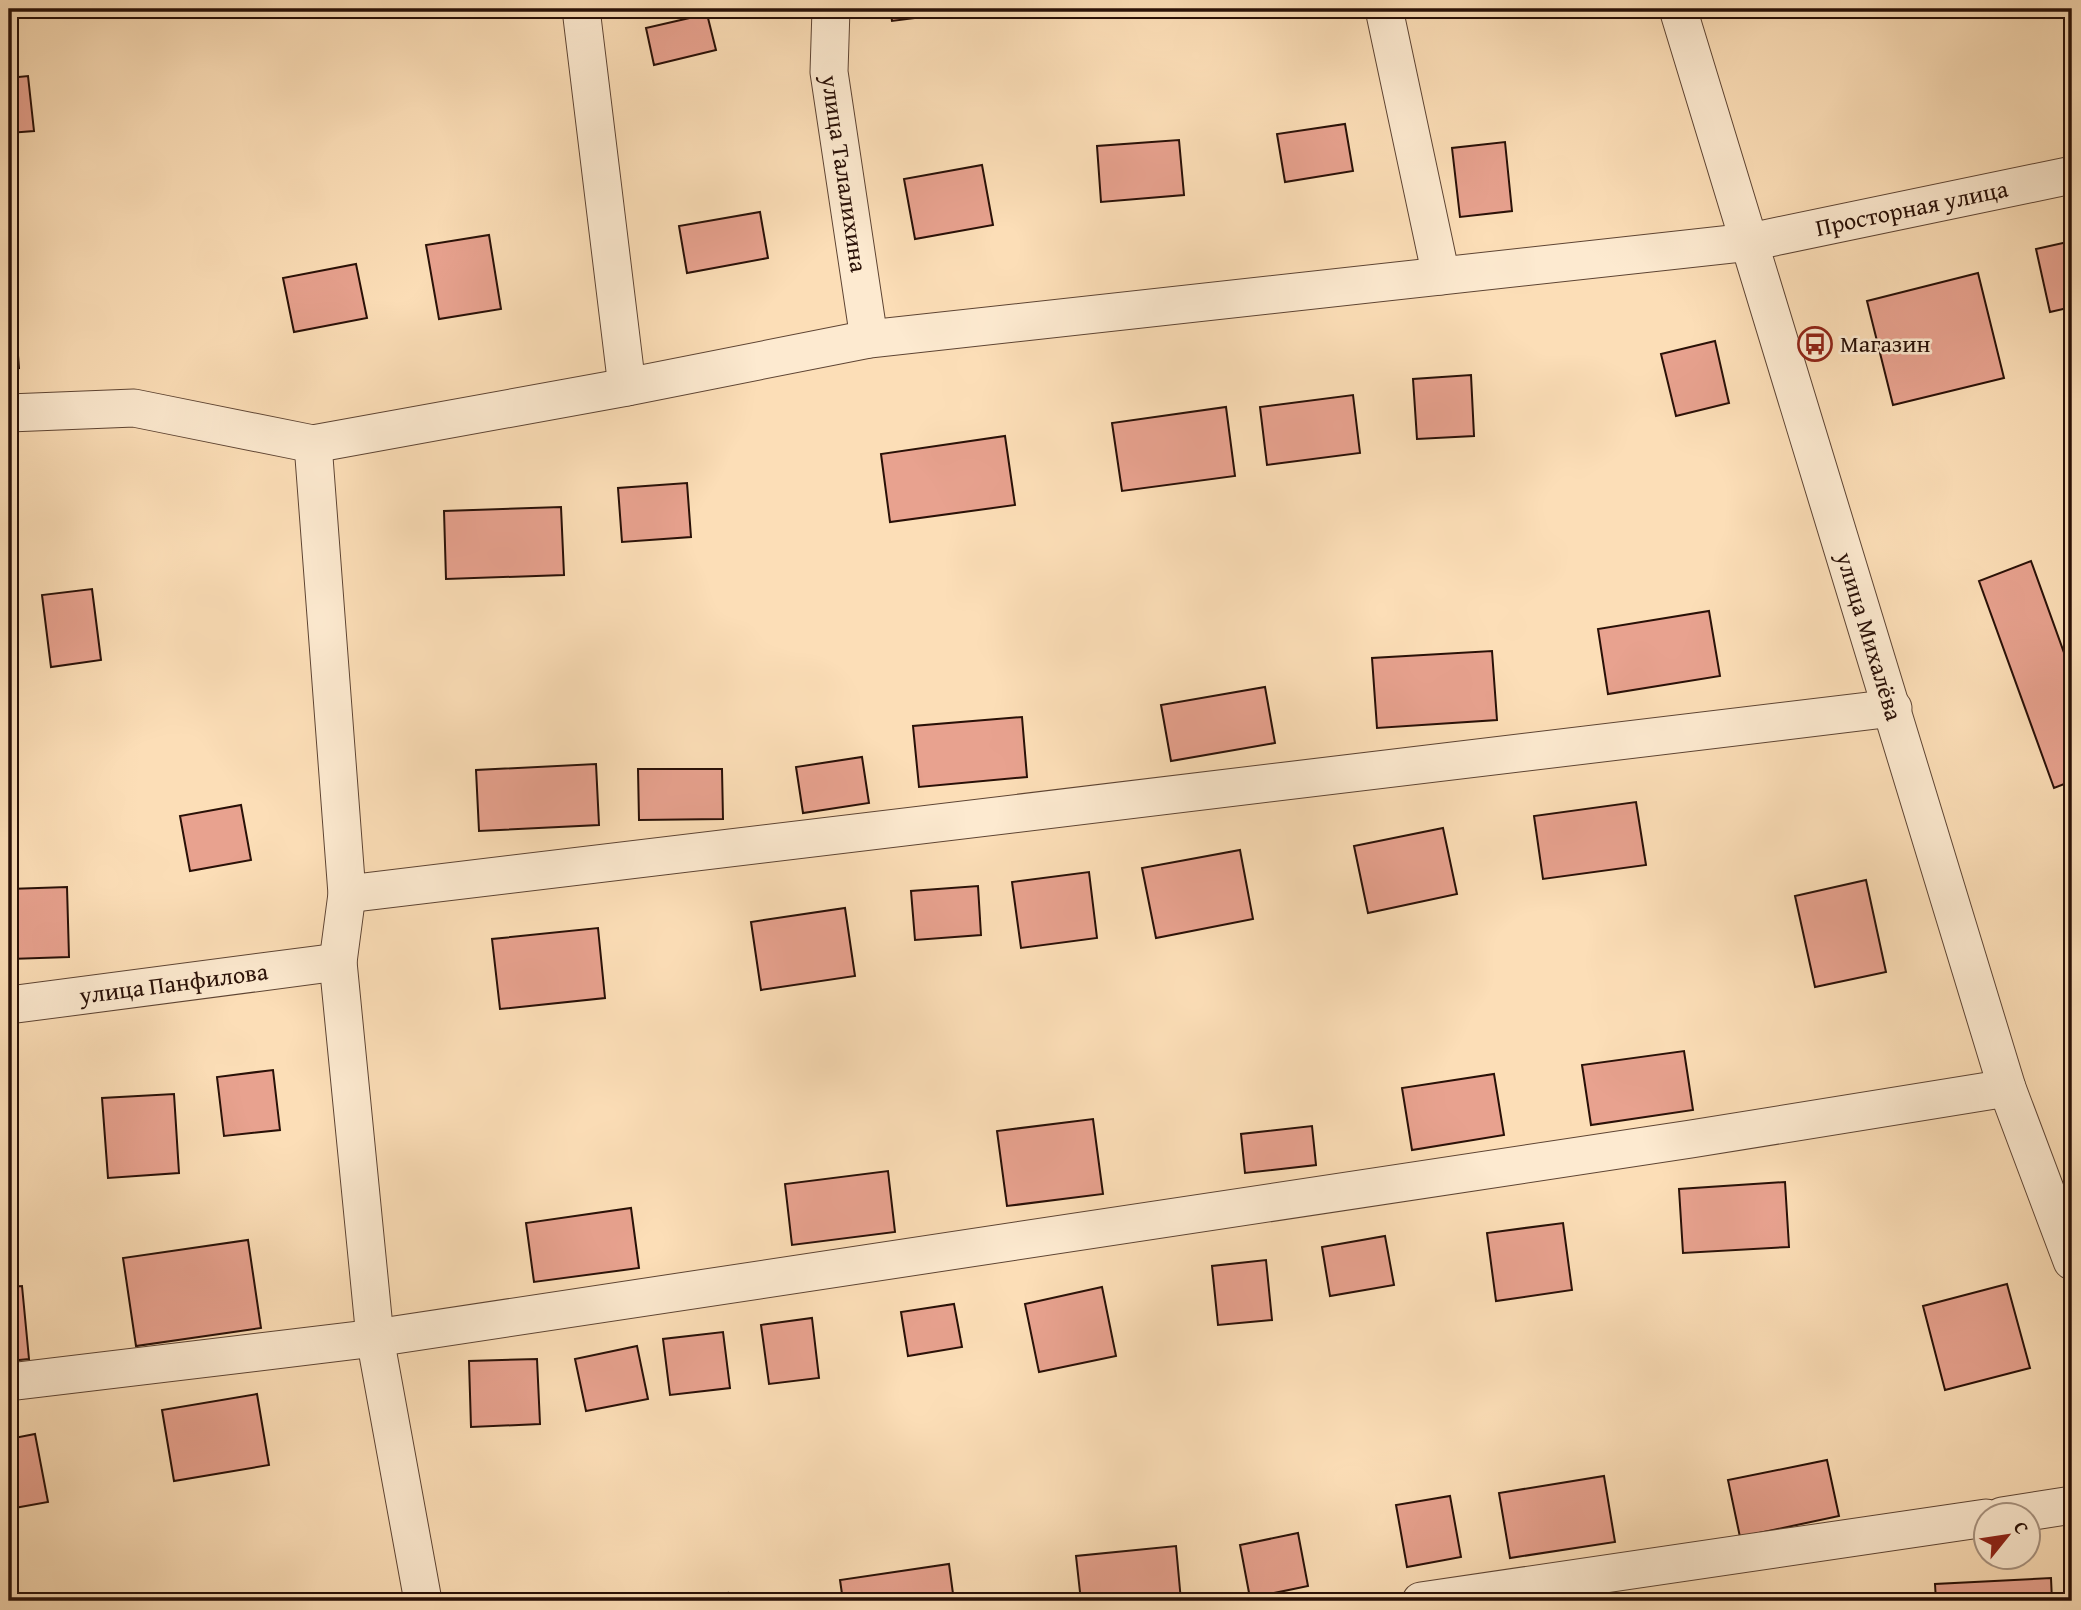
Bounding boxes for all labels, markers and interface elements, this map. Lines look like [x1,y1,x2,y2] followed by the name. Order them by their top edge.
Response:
[813,72,877,275] street label: улица Талалихина
[1812,171,2012,245] street label: Просторная улица
[1796,325,1834,363] bus stop icon: Магазин
[1840,326,1931,361] place label: Магазин
[1827,547,1912,725] street label: улица Михалёва
[76,953,271,1013] street label: улица Панфилова
[1972,1502,2042,1572] north arrow
[2007,1516,2037,1539] text: С

